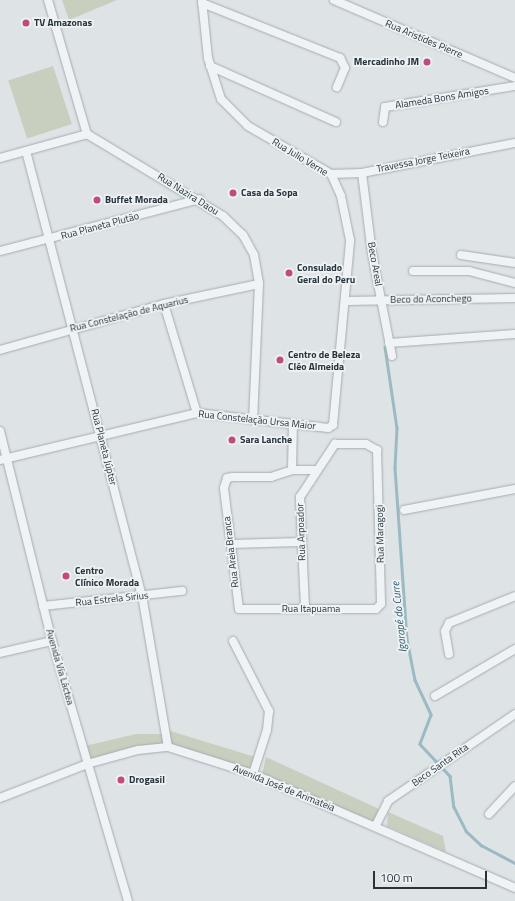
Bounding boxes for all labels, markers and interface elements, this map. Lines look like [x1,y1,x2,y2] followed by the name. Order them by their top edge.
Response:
[34,17,92,29] place label: TV Amazonas
[384,17,464,61] street label: Rua Aristídes Pierre
[21,18,31,28] marker: TV Amazonas
[354,56,419,68] place label: Mercadinho JM
[422,57,432,67] marker: Mercadinho JM
[394,85,490,111] street label: Alameda Bons Amigos
[270,136,330,178] street label: Rua Julio Verne
[375,145,471,175] street label: Travessa Jorge Teixeira
[155,170,221,218] street label: Rua Nazira Daou
[241,187,298,199] place label: Casa da Sopa
[228,188,238,198] marker: Casa da Sopa
[105,194,168,206] place label: Buffet Morada
[92,195,102,205] marker: Buffet Morada
[60,210,140,242] street label: Rua Planeta Plutão
[365,241,385,287] street label: Beco Areal
[297,261,355,284] place label: Consulado Geral do Peru
[284,268,294,278] marker: Consulado Geral do Peru
[390,292,472,306] street label: Beco do Aconchego
[69,293,189,335] street label: Rua Constelação de Aquarius
[288,348,360,372] place label: Centro de Beleza Cléo Almeida
[275,355,285,365] marker: Centro de Beleza Cléo Almeida
[89,407,119,487] street label: Rua Planeta Júpter
[198,408,316,432] street label: Rua Constelação Ursa Maior
[240,434,292,446] place label: Sara Lanche
[227,435,237,445] marker: Sara Lanche
[294,503,308,561] street label: Rua Arpoador
[373,505,387,563] street label: Rua Maragogi
[221,516,241,588] street label: Rua Areia Branca
[75,564,139,588] place label: Centro Clínico Morada
[60,570,72,582] marker: Centro Clínico Morada
[389,581,409,653] water label: Igarapé do Curre
[75,589,149,609] street label: Rua Estrela Sirius
[282,603,340,615] street label: Rua Itapuama
[43,628,77,706] street label: Avenida Vía Láctea
[409,741,471,789] street label: Beco Santa Rita
[231,762,337,814] street label: Avenida José de Arimateia
[129,774,165,786] place label: Drogasil
[116,775,126,785] marker: Drogasil
[375,863,489,889] scale bar
[380,868,413,887] text: 100 m

